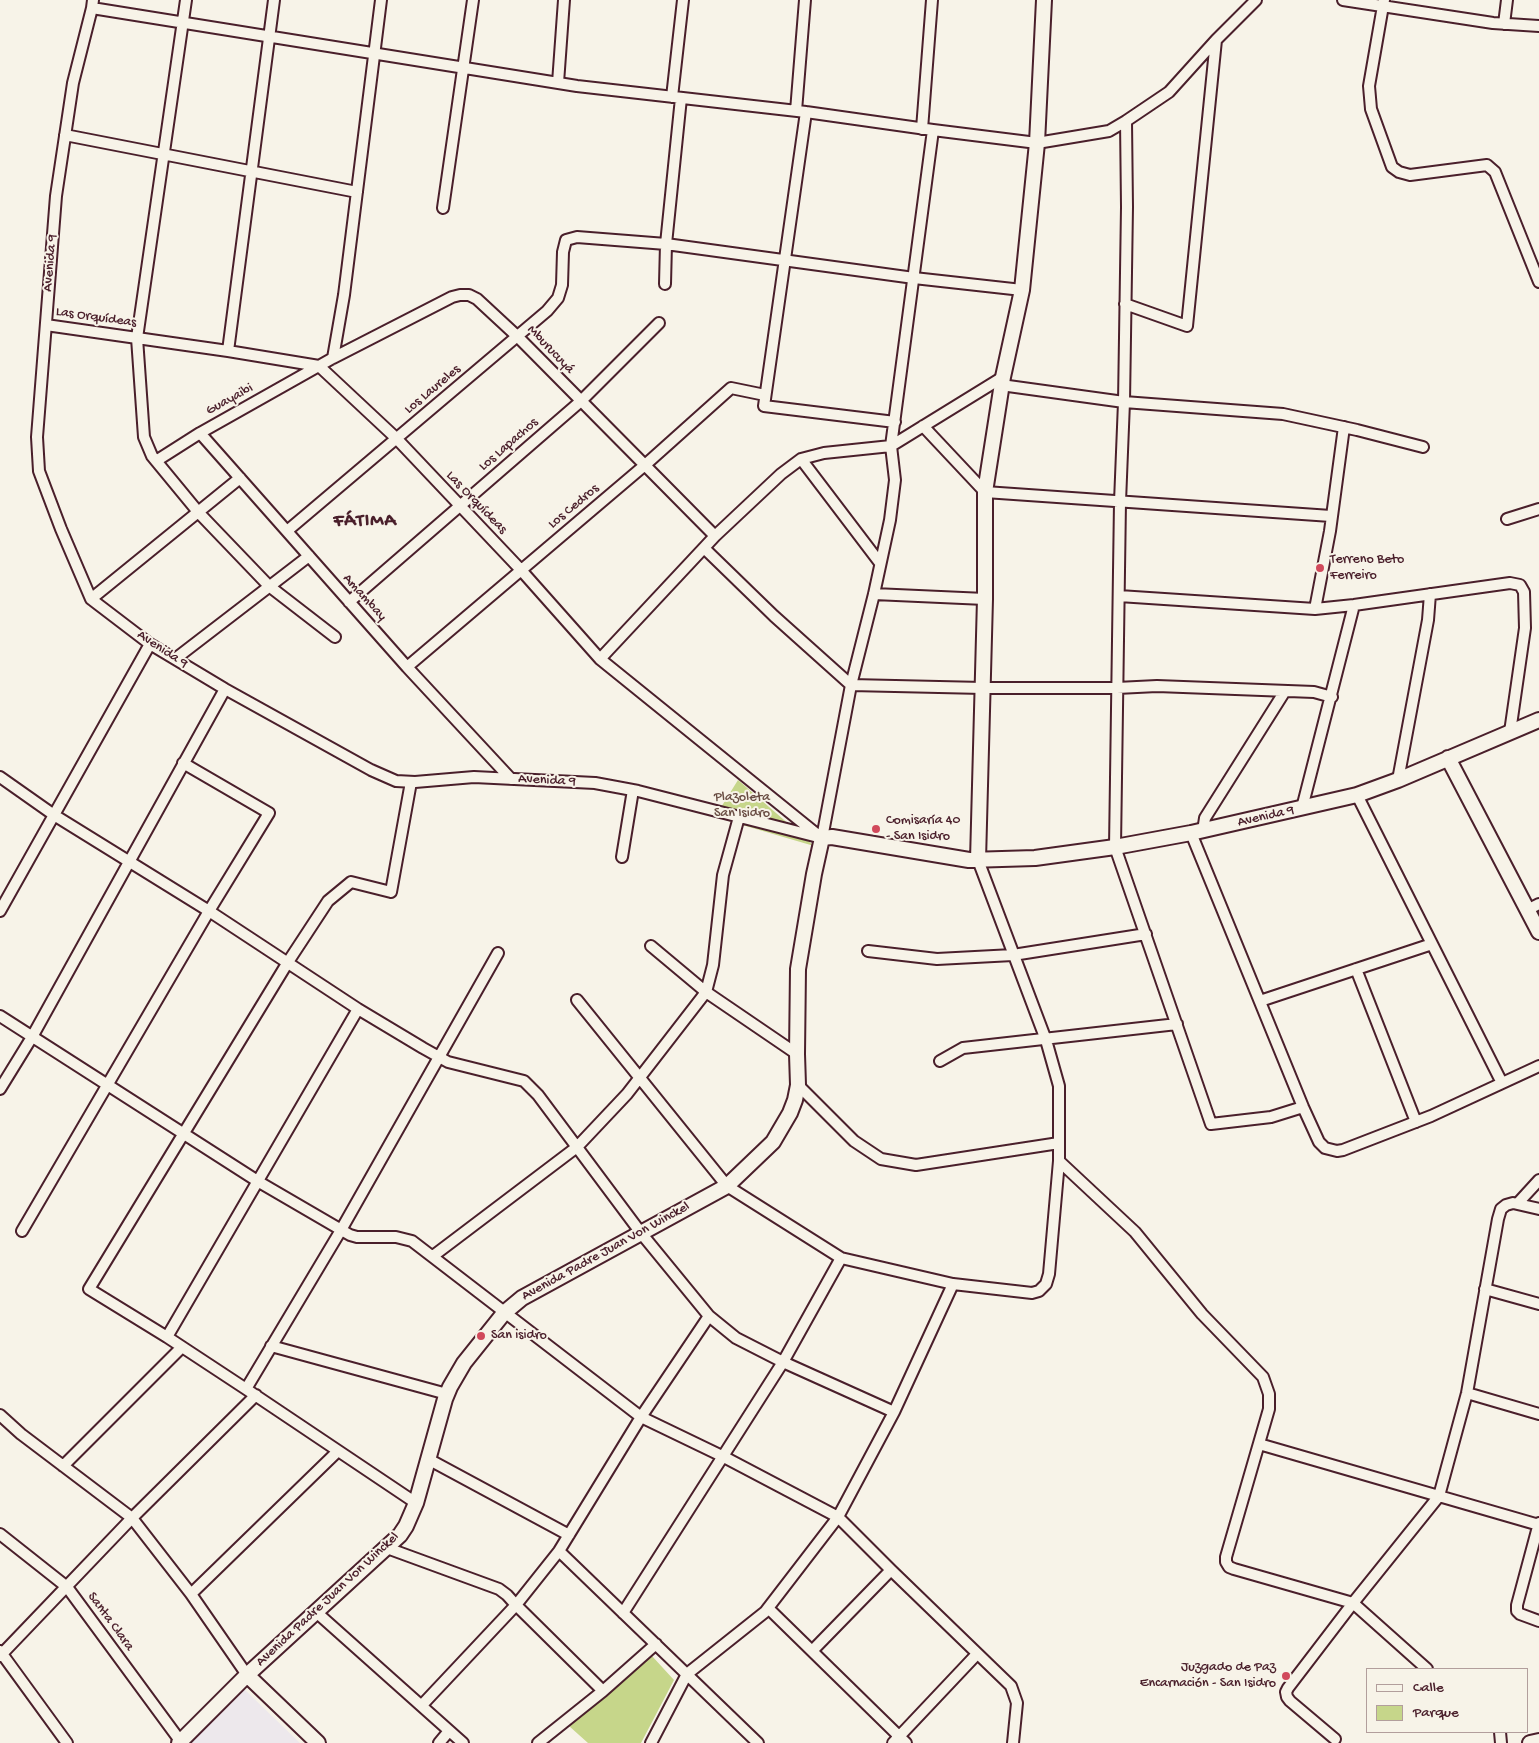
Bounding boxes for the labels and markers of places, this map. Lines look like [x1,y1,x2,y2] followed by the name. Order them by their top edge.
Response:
[1330,552,1404,584] place label: Terreno Beto Ferreiro
[1314,562,1326,574] marker: Terreno Beto Ferreiro
[886,813,960,846] place label: Comisaría 40 - San Isidro
[870,823,882,835] marker: Comisaría 40 - San Isidro
[491,1328,547,1344] place label: San isidro
[475,1330,487,1342] marker: San isidro
[1140,1660,1276,1692] place label: Juzgado de Paz Encarnación - San Isidro
[1280,1670,1292,1682] marker: Juzgado de Paz Encarnación - San Isidro

